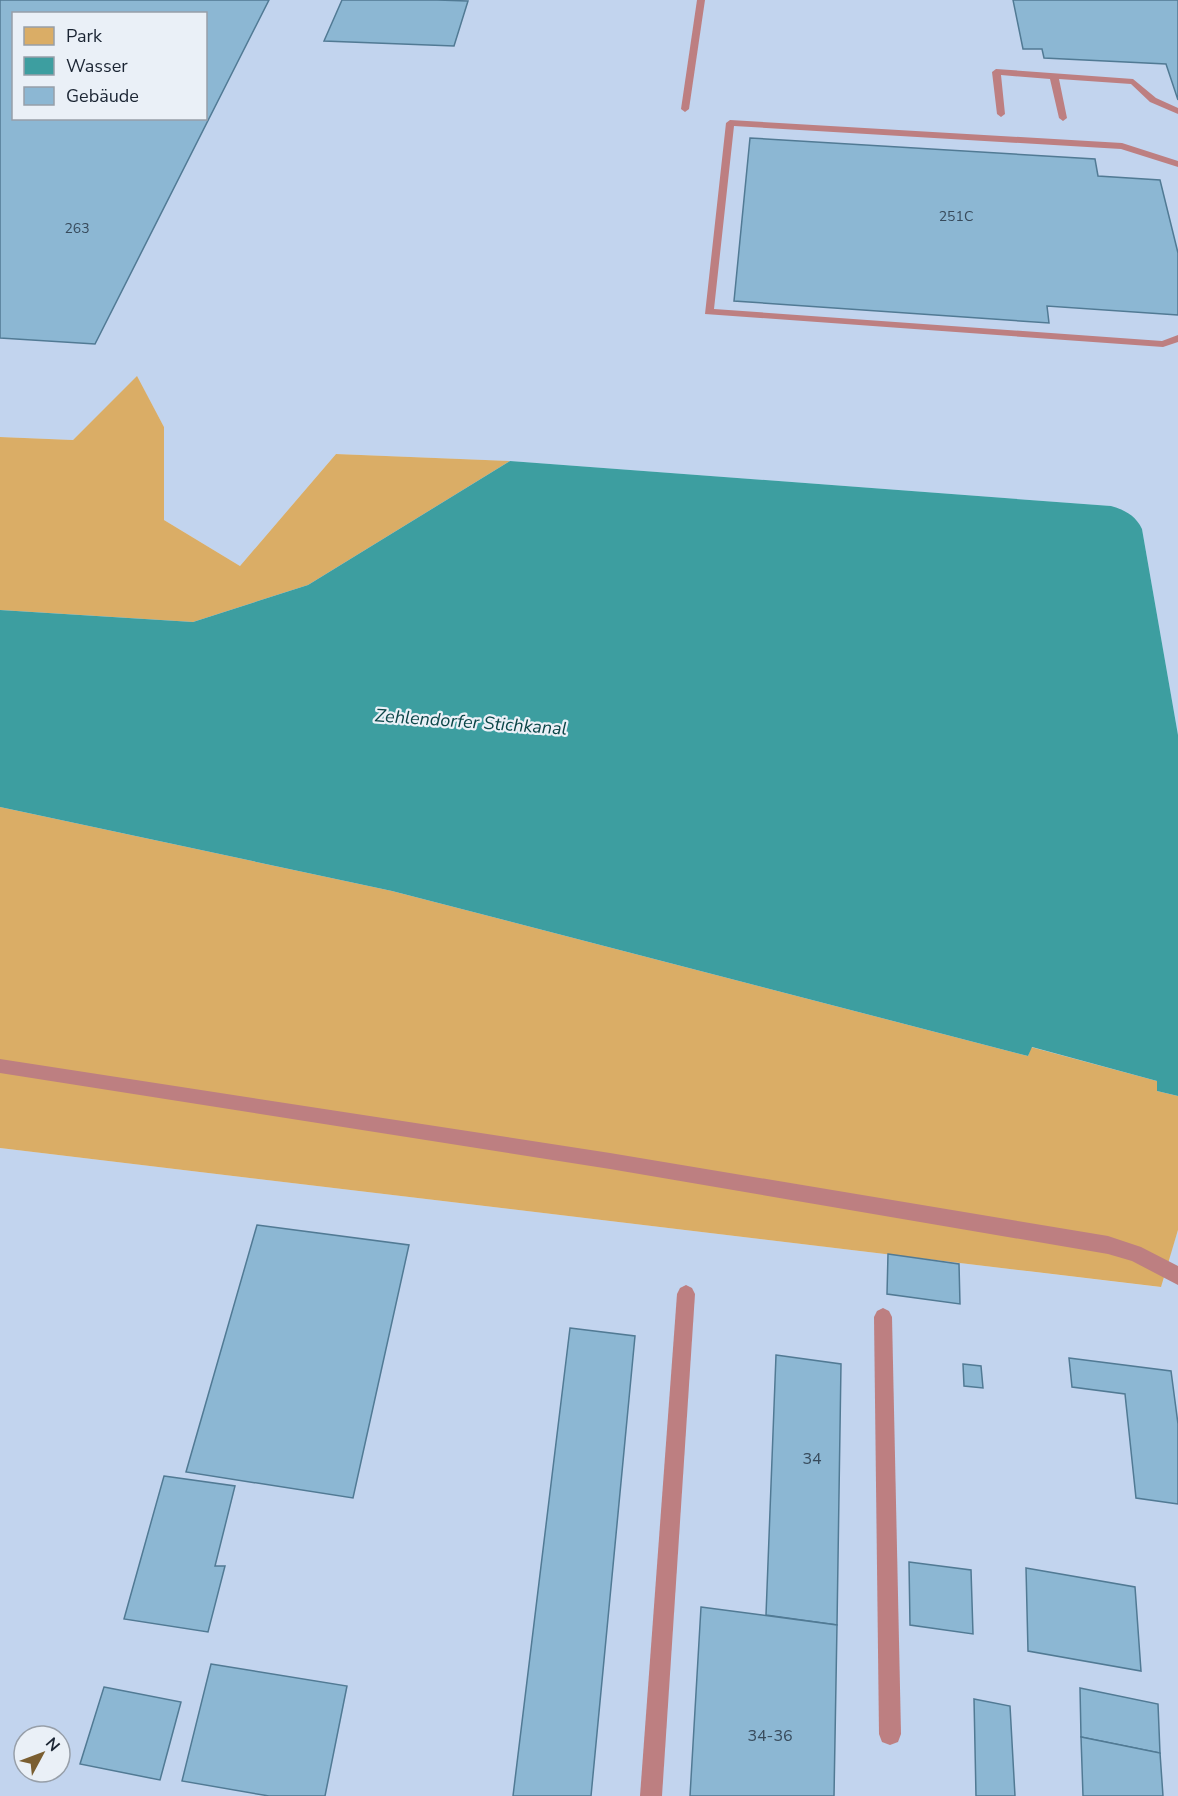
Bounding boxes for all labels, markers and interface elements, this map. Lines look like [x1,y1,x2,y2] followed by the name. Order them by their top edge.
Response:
[12,12,207,120] legend
[66,24,103,48] text: Park
[66,54,128,78] text: Wasser
[66,84,139,108] text: Gebäude
[939,207,973,226] house number: 251C
[64,219,90,238] house number: 263
[374,703,568,741] water label: Zehlendorfer Stichkanal
[802,1448,822,1470] house number: 34
[12,1724,72,1784] north arrow
[747,1725,793,1747] house number: 34-36
[40,1733,65,1757] text: N

